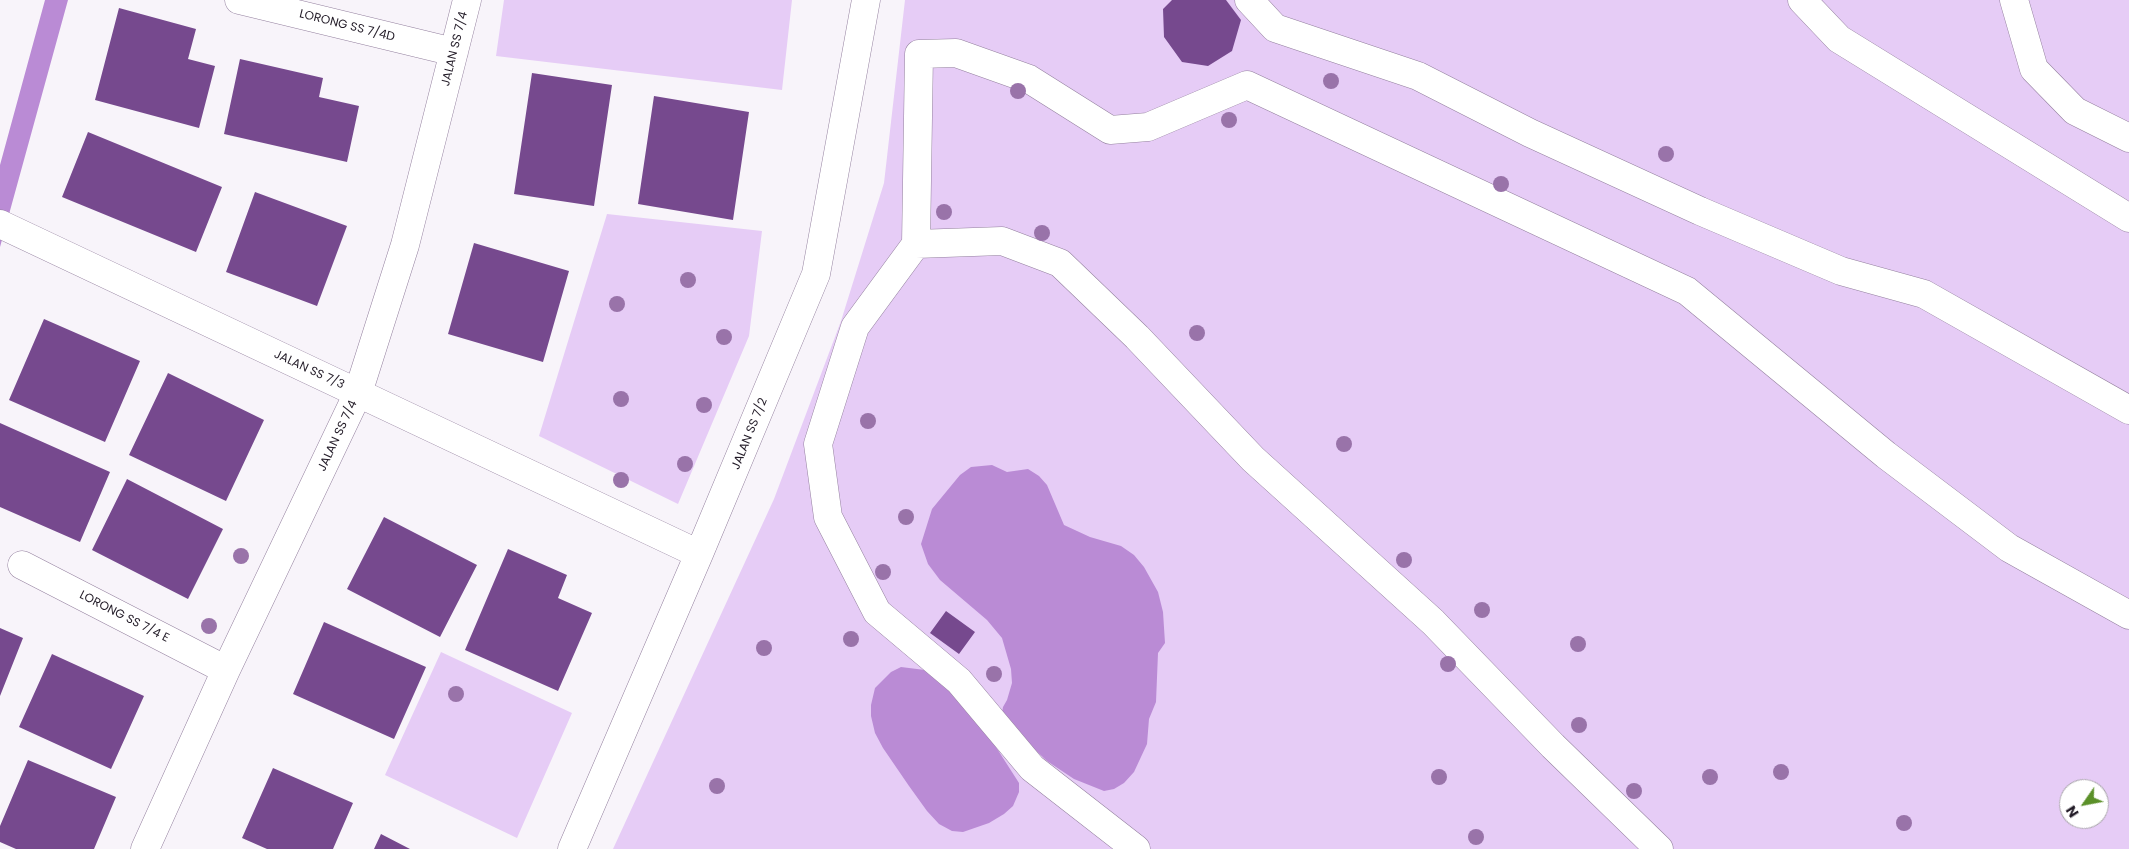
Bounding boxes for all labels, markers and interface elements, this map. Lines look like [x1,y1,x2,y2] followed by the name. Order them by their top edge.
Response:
[298,7,396,45] street label: LORONG SS 7/4D
[439,10,471,88] street label: JALAN SS 7/4
[272,347,346,393] street label: JALAN SS 7/3
[729,396,771,472] street label: JALAN SS 7/2
[315,398,361,474] street label: JALAN SS 7/4
[77,588,171,646] street label: LORONG SS 7/4 E
[2059,779,2109,829] north arrow
[2061,802,2084,821] text: N

